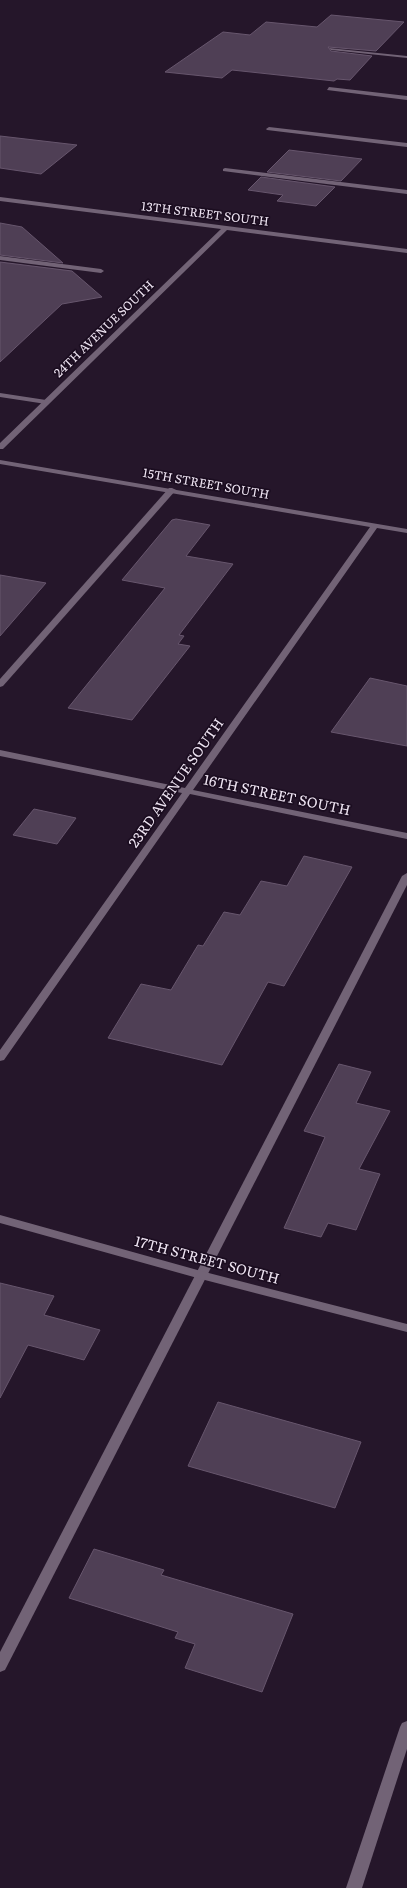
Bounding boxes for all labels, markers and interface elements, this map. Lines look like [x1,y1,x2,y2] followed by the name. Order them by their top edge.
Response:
[140,196,270,230] street label: 13TH STREET SOUTH
[49,276,157,381] street label: 24TH AVENUE SOUTH
[142,463,271,503] street label: 15TH STREET SOUTH
[123,714,227,851] street label: 23RD AVENUE SOUTH
[202,769,352,819] street label: 16TH STREET SOUTH
[133,1230,282,1288] street label: 17TH STREET SOUTH

